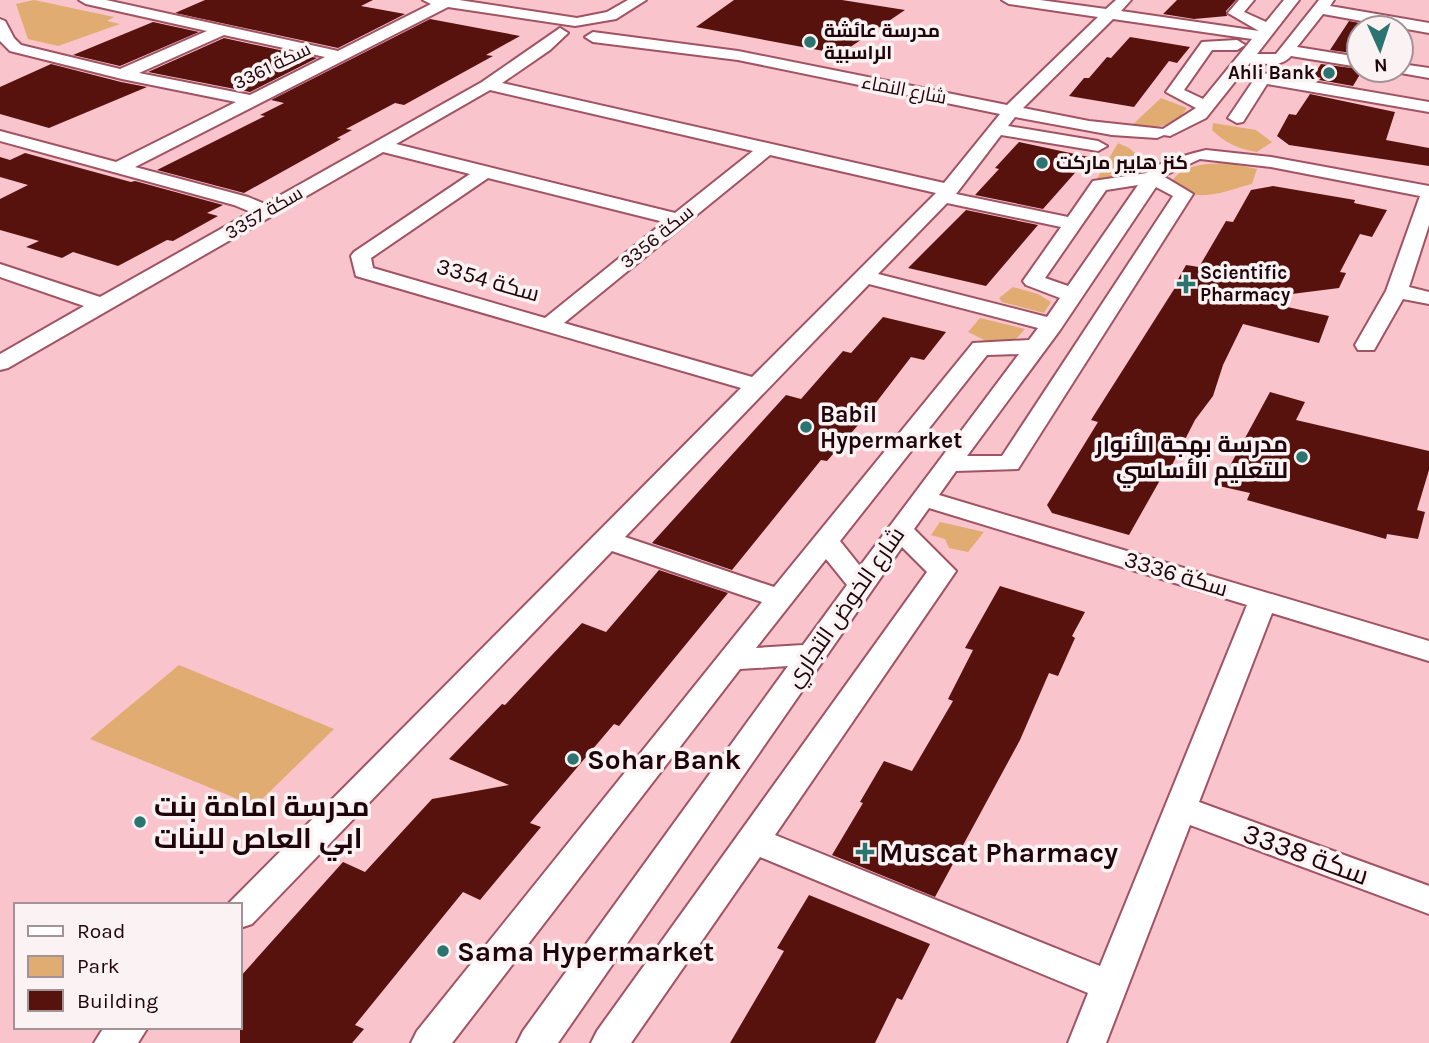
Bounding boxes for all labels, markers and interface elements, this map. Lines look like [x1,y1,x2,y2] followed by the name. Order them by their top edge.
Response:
[1345,14,1415,84] north arrow
[824,20,940,64] place label: مدرسة عائشة الراسبية
[802,34,818,50] marker: مدرسة عائشة الراسبية
[230,38,314,94] street label: سكة 3361
[1373,54,1388,76] text: N
[1228,62,1315,84] place label: Ahli Bank
[1321,65,1337,81] marker: Ahli Bank
[859,71,948,111] street label: شارع النماء
[1056,152,1188,174] place label: كنز هايبر ماركت
[1034,155,1050,171] marker: كنز هايبر ماركت
[221,182,307,244] street label: سكة 3357
[616,201,698,273] street label: سكة 3356
[433,252,543,308] street label: سكة 3354
[1200,262,1291,306] place label: Scientific Pharmacy
[1178,276,1194,292] marker: Scientific Pharmacy
[820,401,962,454] place label: Babil Hypermarket
[798,419,814,435] marker: Babil Hypermarket
[1094,431,1288,488] place label: مدرسة بهجة الأنوار للتعليم الأساسي
[1294,449,1310,465] marker: مدرسة بهجة الأنوار للتعليم الأساسي
[780,522,914,695] street label: شارع الخوض التجاري
[1121,545,1231,603] street label: سكة 3336
[587,743,742,776] place label: Sohar Bank
[565,751,581,767] marker: Sohar Bank
[154,790,370,861] place label: مدرسة امامة بنت ابي العاص للبنات
[132,814,148,830] marker: مدرسة امامة بنت ابي العاص للبنات
[1239,816,1373,892] street label: سكة 3338
[879,836,1118,869] place label: Muscat Pharmacy
[857,844,873,860] marker: Muscat Pharmacy
[14,903,242,1029] legend
[77,919,125,943] text: Road
[457,935,714,968] place label: Sama Hypermarket
[435,943,451,959] marker: Sama Hypermarket
[77,954,120,978] text: Park
[77,989,158,1013] text: Building

